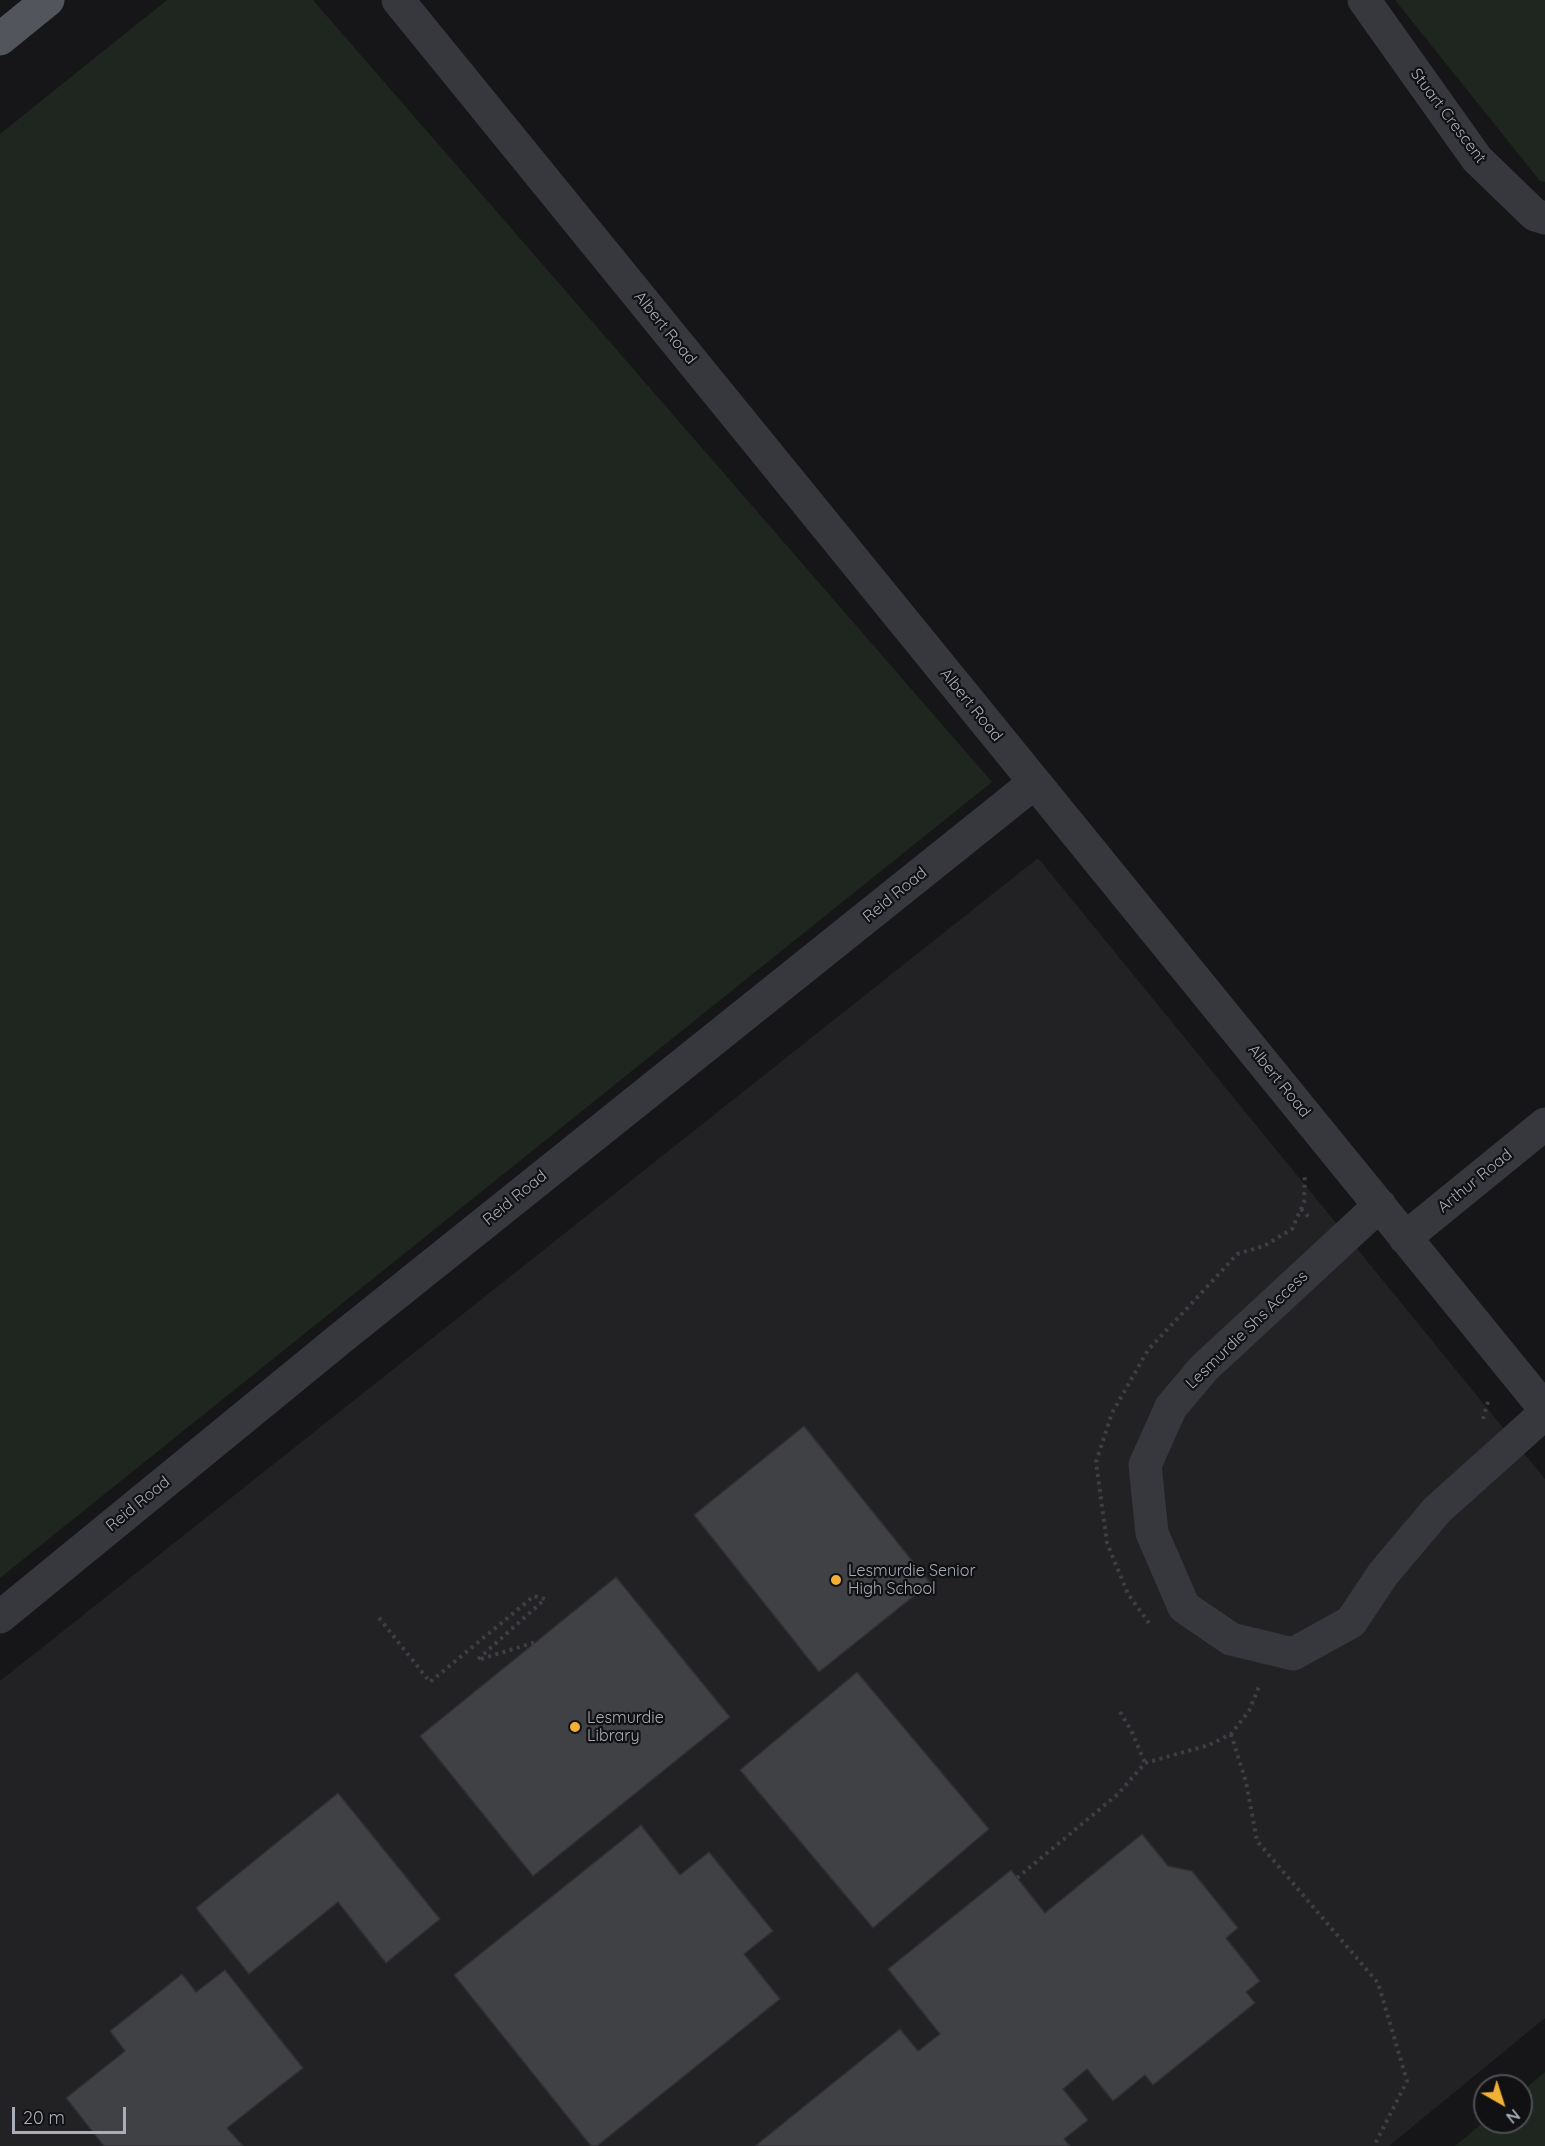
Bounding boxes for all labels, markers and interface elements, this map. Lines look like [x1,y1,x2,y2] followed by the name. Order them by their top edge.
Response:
[1406,65,1490,167] street label: Stuart Crescent
[630,288,700,368] street label: Albert Road
[936,665,1006,745] street label: Albert Road
[859,863,931,927] street label: Reid Road
[1244,1041,1314,1121] street label: Albert Road
[1434,1145,1516,1217] street label: Arthur Road
[479,1166,551,1230] street label: Reid Road
[1182,1267,1312,1393] street label: Lesmurdie Shs Access
[102,1472,174,1536] street label: Reid Road
[848,1561,976,1599] place label: Lesmurdie Senior High School
[829,1573,843,1587] marker: Lesmurdie Senior High School
[587,1708,664,1746] place label: Lesmurdie Library
[568,1720,582,1734] marker: Lesmurdie Library
[1473,2074,1533,2134] north arrow
[15,2095,129,2133] scale bar
[1502,2105,1524,2128] text: N
[23,2106,65,2129] text: 20 m

